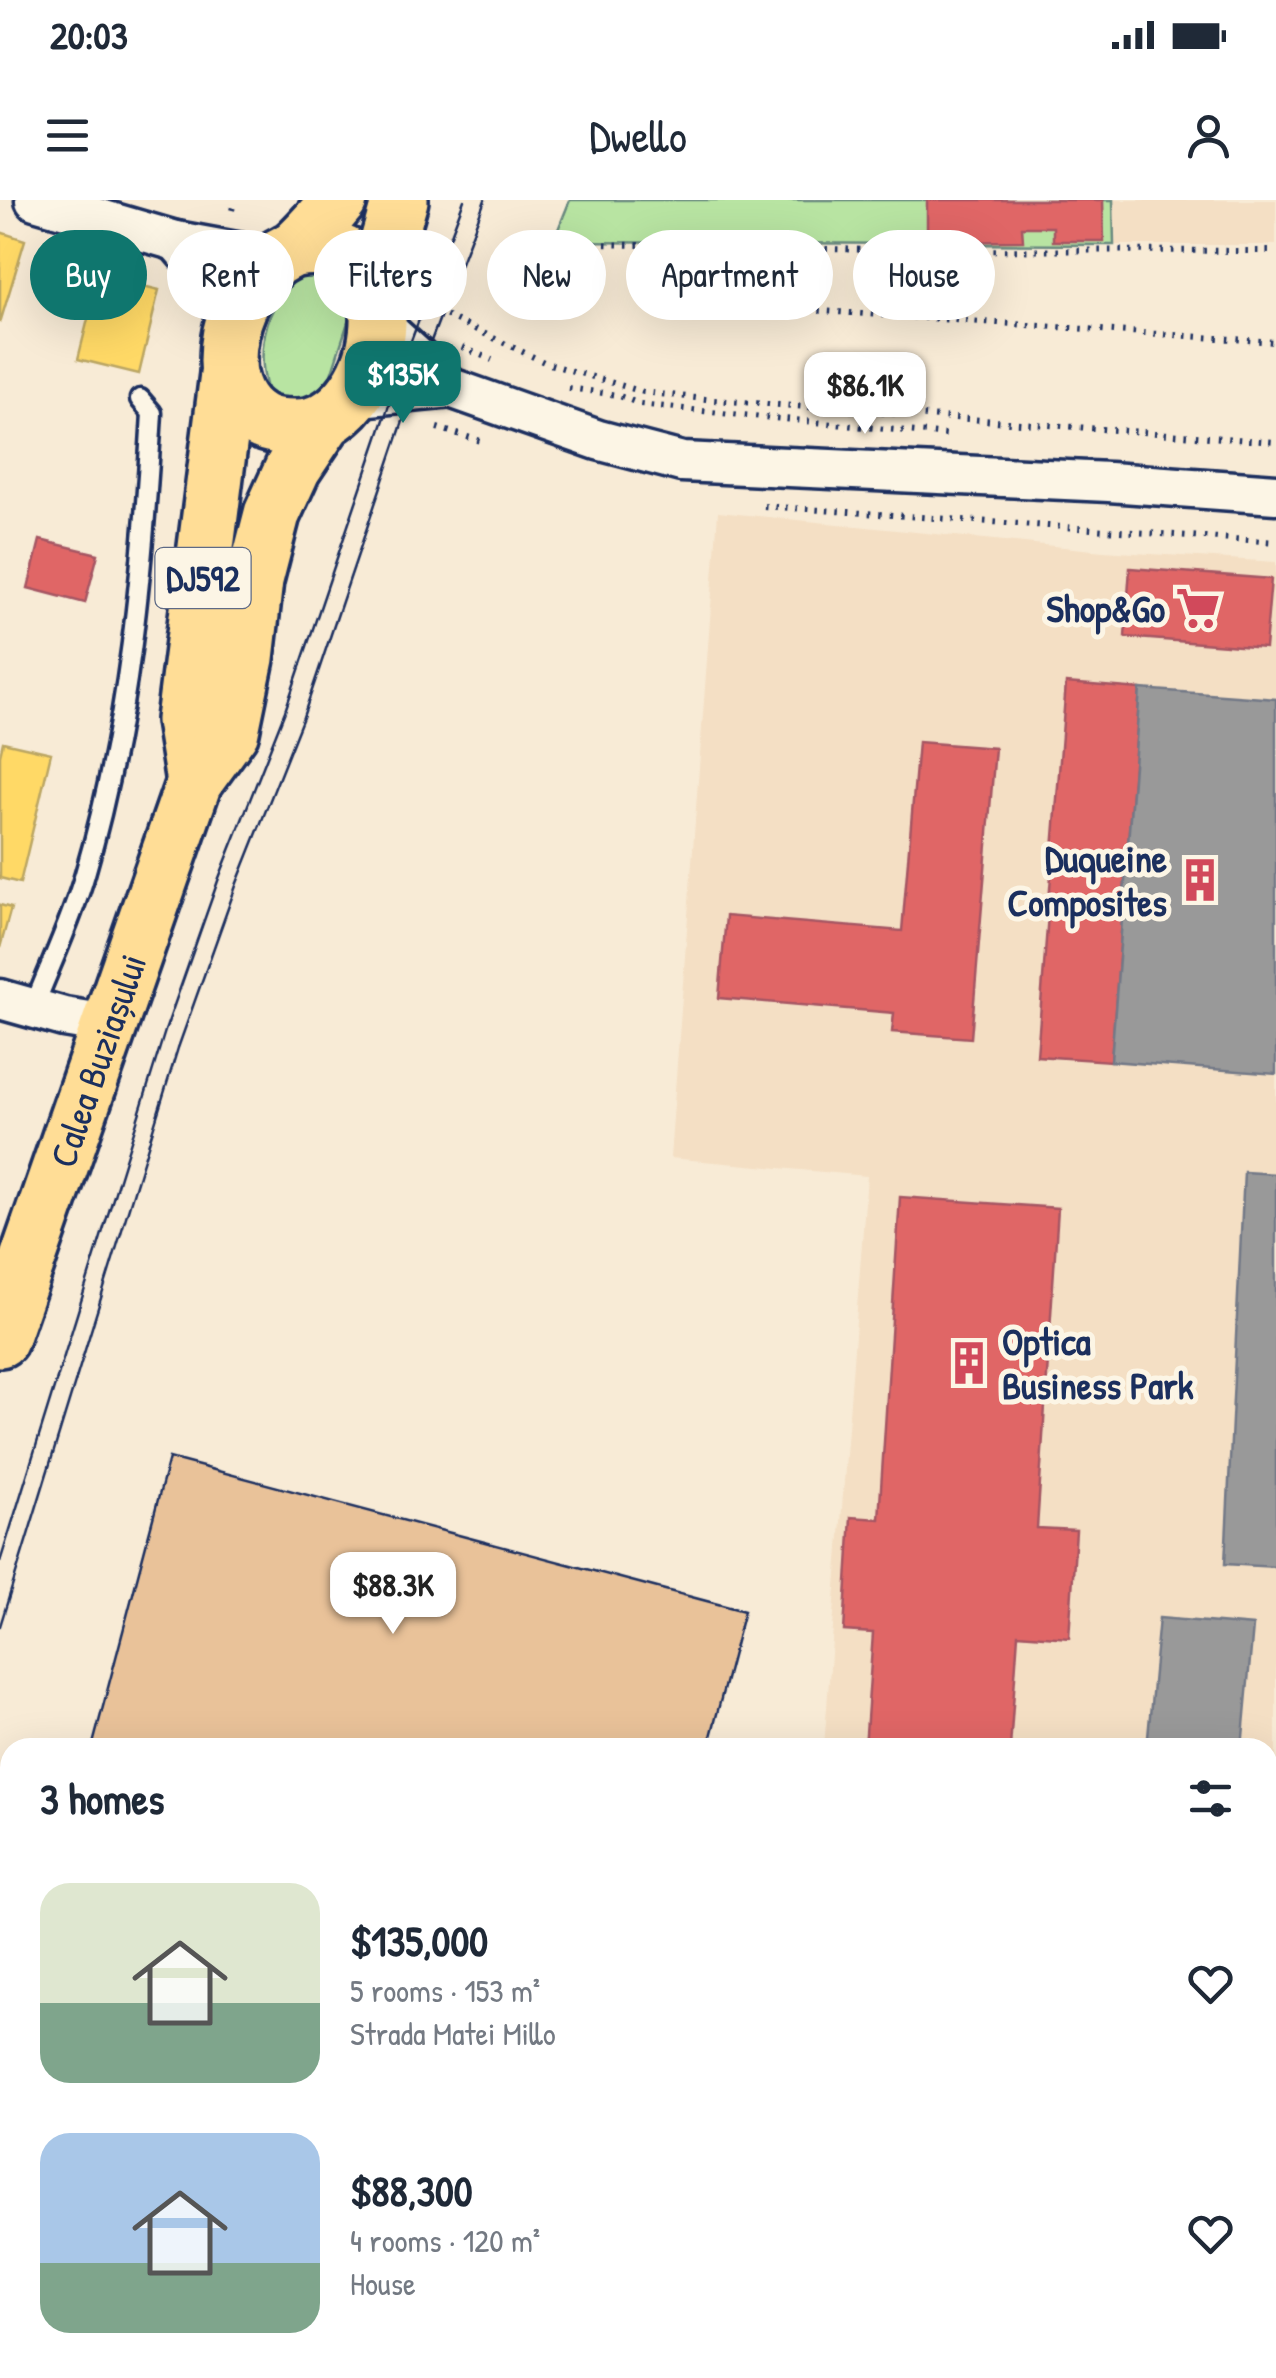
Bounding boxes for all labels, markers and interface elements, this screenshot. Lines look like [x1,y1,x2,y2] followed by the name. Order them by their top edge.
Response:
[50,9,128,61] text: 20:03
[589,105,687,166] text: Dwello
[40,108,95,163] icon: menu
[1181,108,1236,163] icon: person
[30,230,147,320] chip: Buy
[167,230,294,320] chip: Rent
[314,230,467,320] chip: Filters
[487,230,606,320] chip: New
[626,230,833,320] chip: Apartment
[853,230,995,320] chip: House
[333,341,473,426] pin: $135K
[367,352,439,395] text: $135K
[784,352,946,437] pin: $86.1K
[826,363,904,406] text: $86.1K
[156,548,250,608] road number: DJ592
[1046,582,1166,635] place label: Shop&Go
[1174,584,1222,632] supermarket icon: Shop&Go
[1007,832,1167,929] place label: Duqueine Composites
[1176,856,1224,904] building icon: Duqueine Composites
[36,947,158,1174] street label: Calea Buziașului
[1002,1315,1194,1411] place label: Optica Business Park
[945,1339,993,1387] building icon: Optica Business Park
[312,1552,474,1637] pin: $88.3K
[352,1563,434,1606] text: $88.3K
[40,1770,165,1827] text: 3 homes
[1183,1771,1238,1826] icon: filters
[350,1912,488,1969] text: $135,000
[120,1923,240,2043] icon: home
[1183,1956,1238,2011] icon: heart
[350,1969,540,2012] text: 5 rooms · 153 m²
[350,2012,556,2055] text: Strada Matei Millo
[350,2162,473,2219] text: $88,300
[120,2173,240,2293] icon: home
[1183,2206,1238,2261] icon: heart
[350,2219,540,2262] text: 4 rooms · 120 m²
[350,2262,416,2305] text: House

